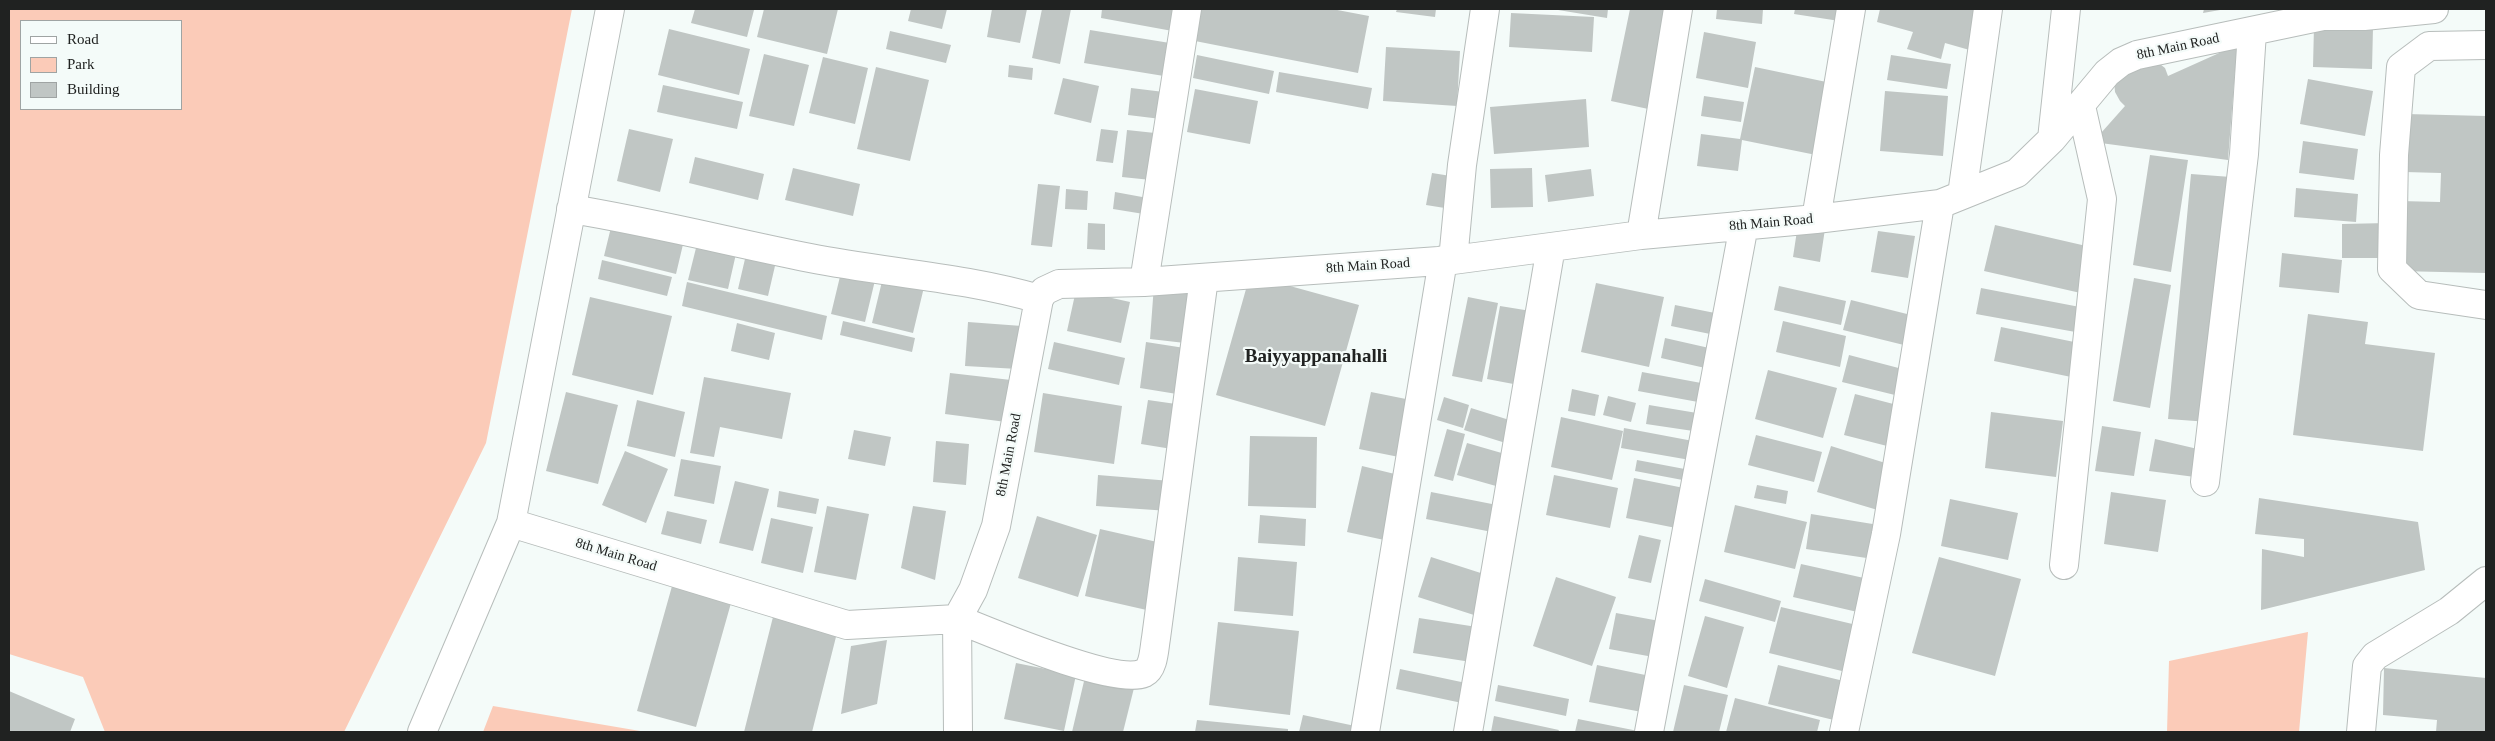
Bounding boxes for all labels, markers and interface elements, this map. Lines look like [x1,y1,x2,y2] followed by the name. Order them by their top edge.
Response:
[20,20,182,110] legend
[2135,30,2221,64] street label: 8th Main Road
[67,31,99,47] text: Road
[67,56,95,72] text: Park
[67,81,120,97] text: Building
[1728,211,1814,235] street label: 8th Main Road
[1326,255,1410,277] street label: 8th Main Road
[1245,346,1387,368] district label: Baiyyappanahalli
[993,412,1025,498] street label: 8th Main Road
[573,535,659,575] street label: 8th Main Road

